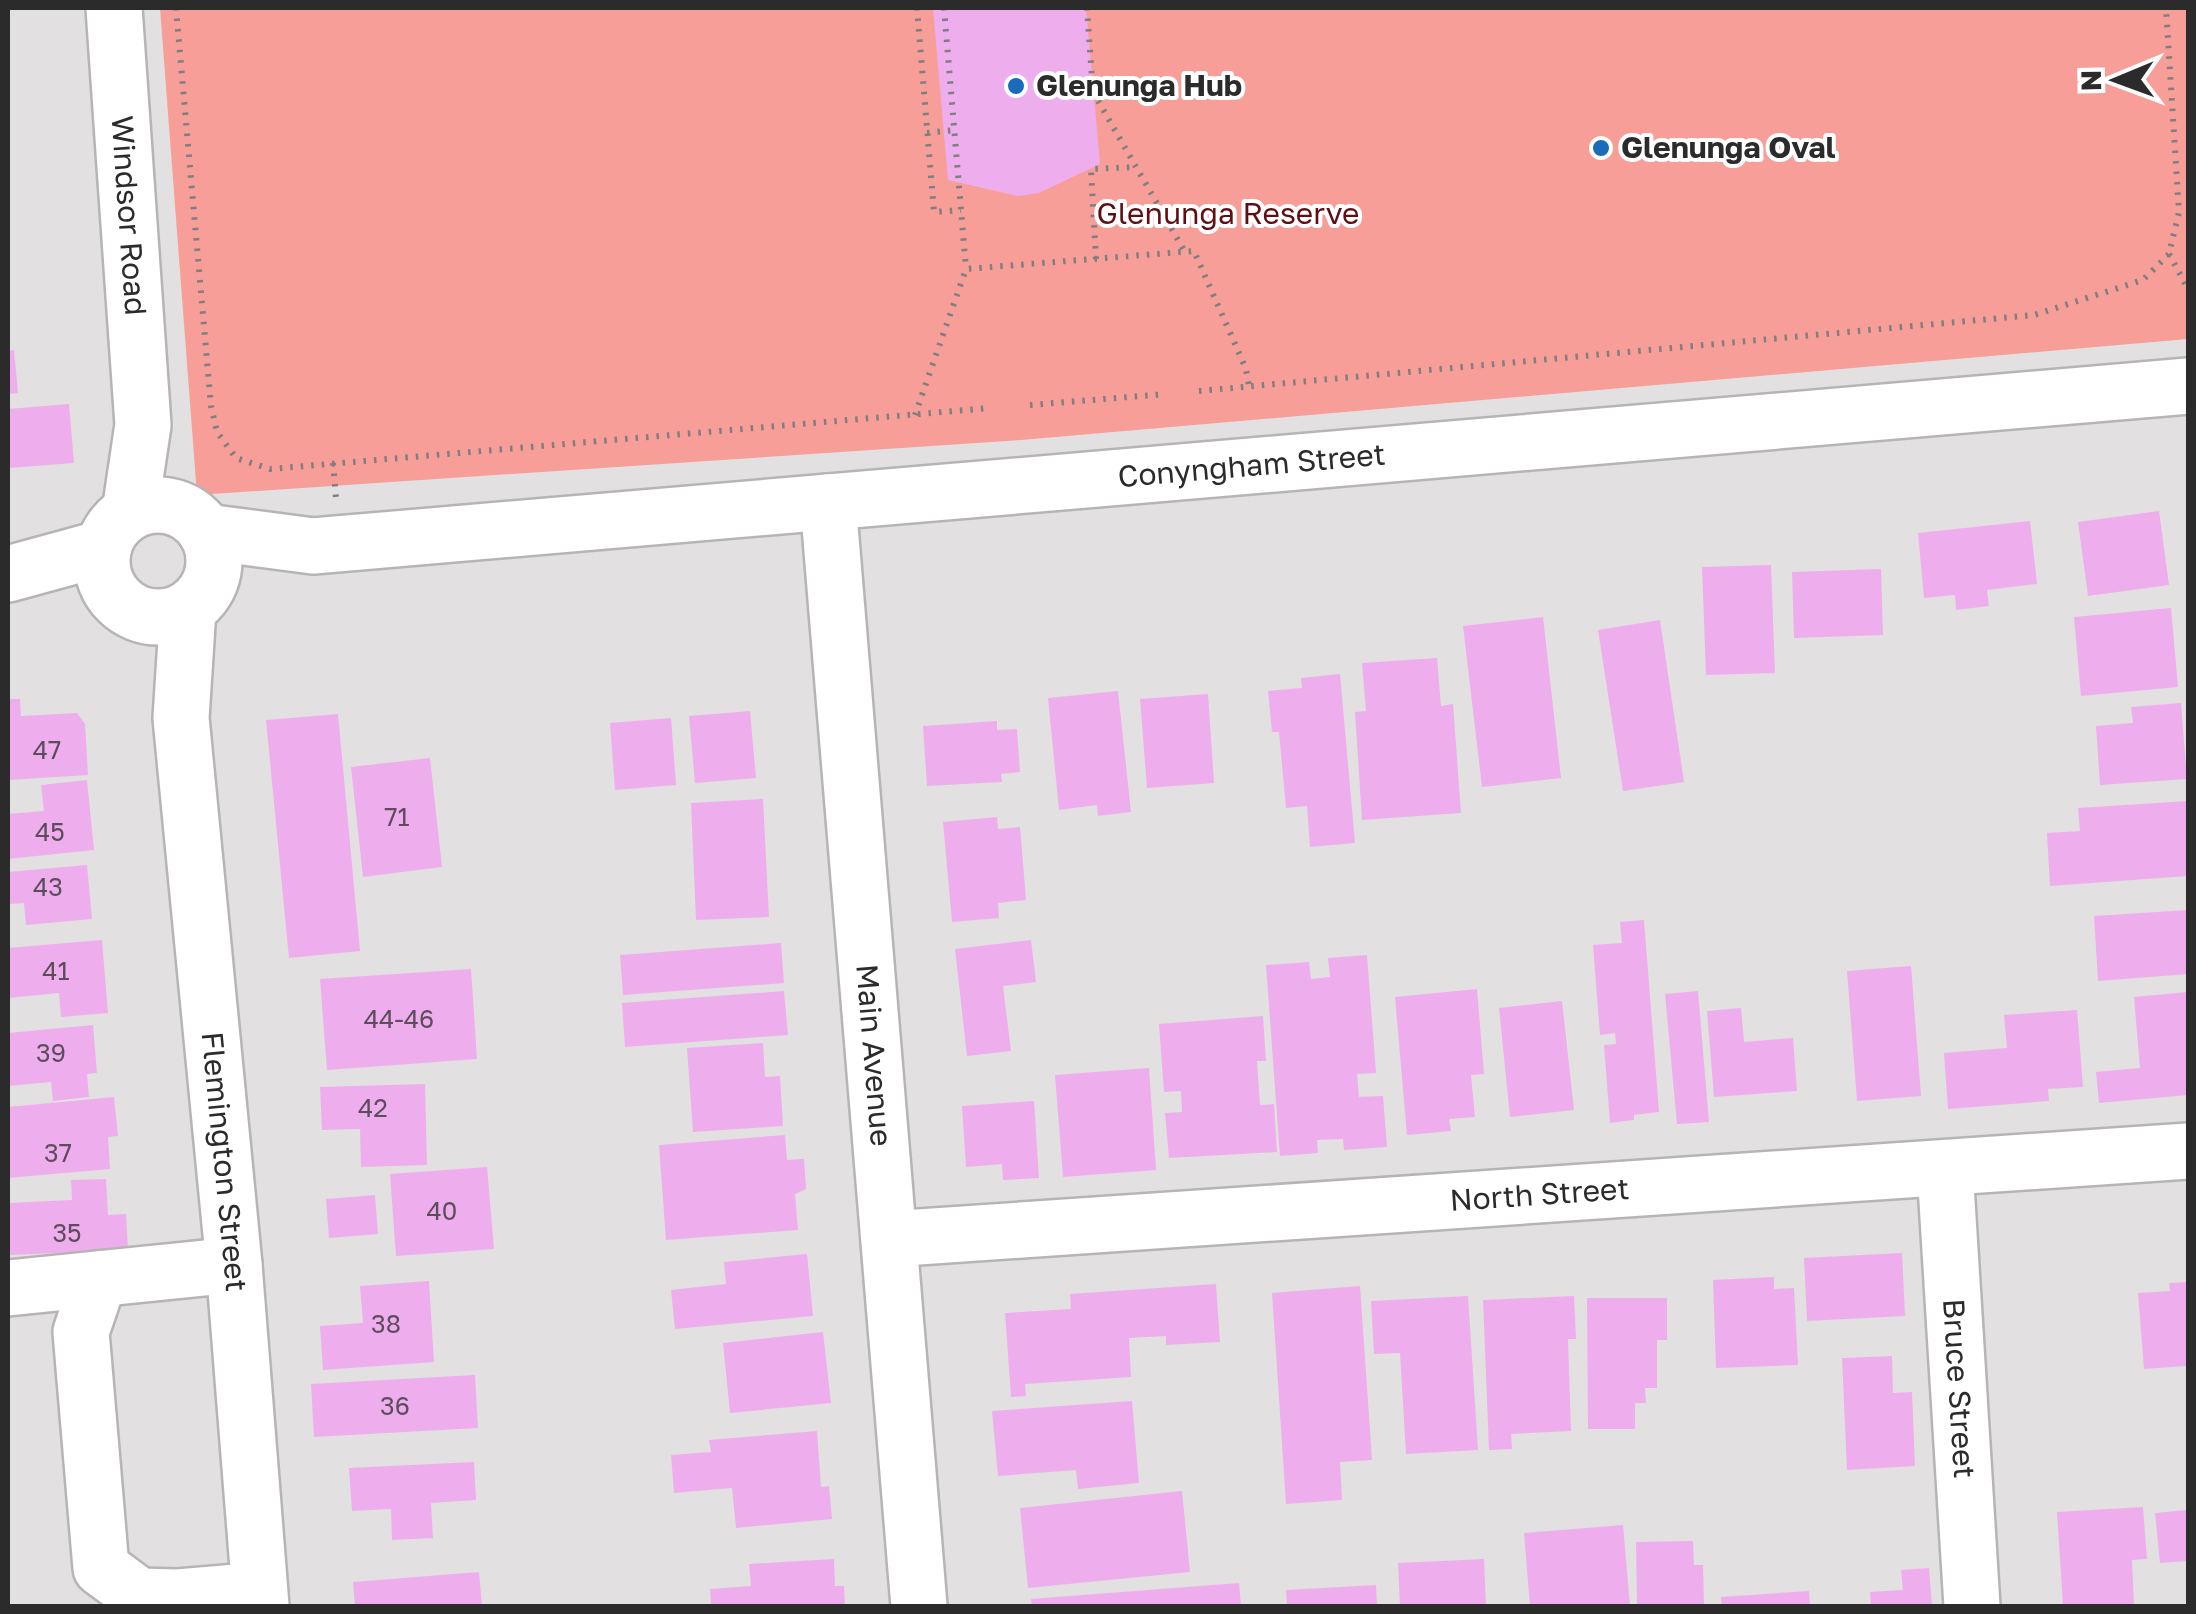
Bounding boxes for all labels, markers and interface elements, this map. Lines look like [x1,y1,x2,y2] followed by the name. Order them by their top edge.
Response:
[2066,30,2166,130] north arrow
[1036,67,1242,103] place label: Glenunga Hub
[2074,70,2107,91] text: N
[1005,75,1027,97] marker: Glenunga Hub
[105,114,154,317] street label: Windsor Road
[1621,129,1836,165] place label: Glenunga Oval
[1590,137,1612,159] marker: Glenunga Oval
[1097,195,1359,231] park label: Glenunga Reserve
[1116,436,1387,494] street label: Conyngham Street
[33,734,61,765] house number: 47
[384,801,410,832] house number: 71
[35,816,65,847] house number: 45
[33,871,63,902] house number: 43
[42,955,70,986] house number: 41
[849,963,900,1148] street label: Main Avenue
[364,1003,434,1034] house number: 44-46
[194,1030,255,1293] street label: Flemington Street
[36,1037,66,1068] house number: 39
[358,1092,388,1123] house number: 42
[44,1137,72,1168] house number: 37
[1448,1170,1630,1218] street label: North Street
[427,1195,457,1226] house number: 40
[52,1217,82,1248] house number: 35
[1936,1298,1983,1479] street label: Bruce Street
[371,1308,401,1339] house number: 38
[380,1390,410,1421] house number: 36

